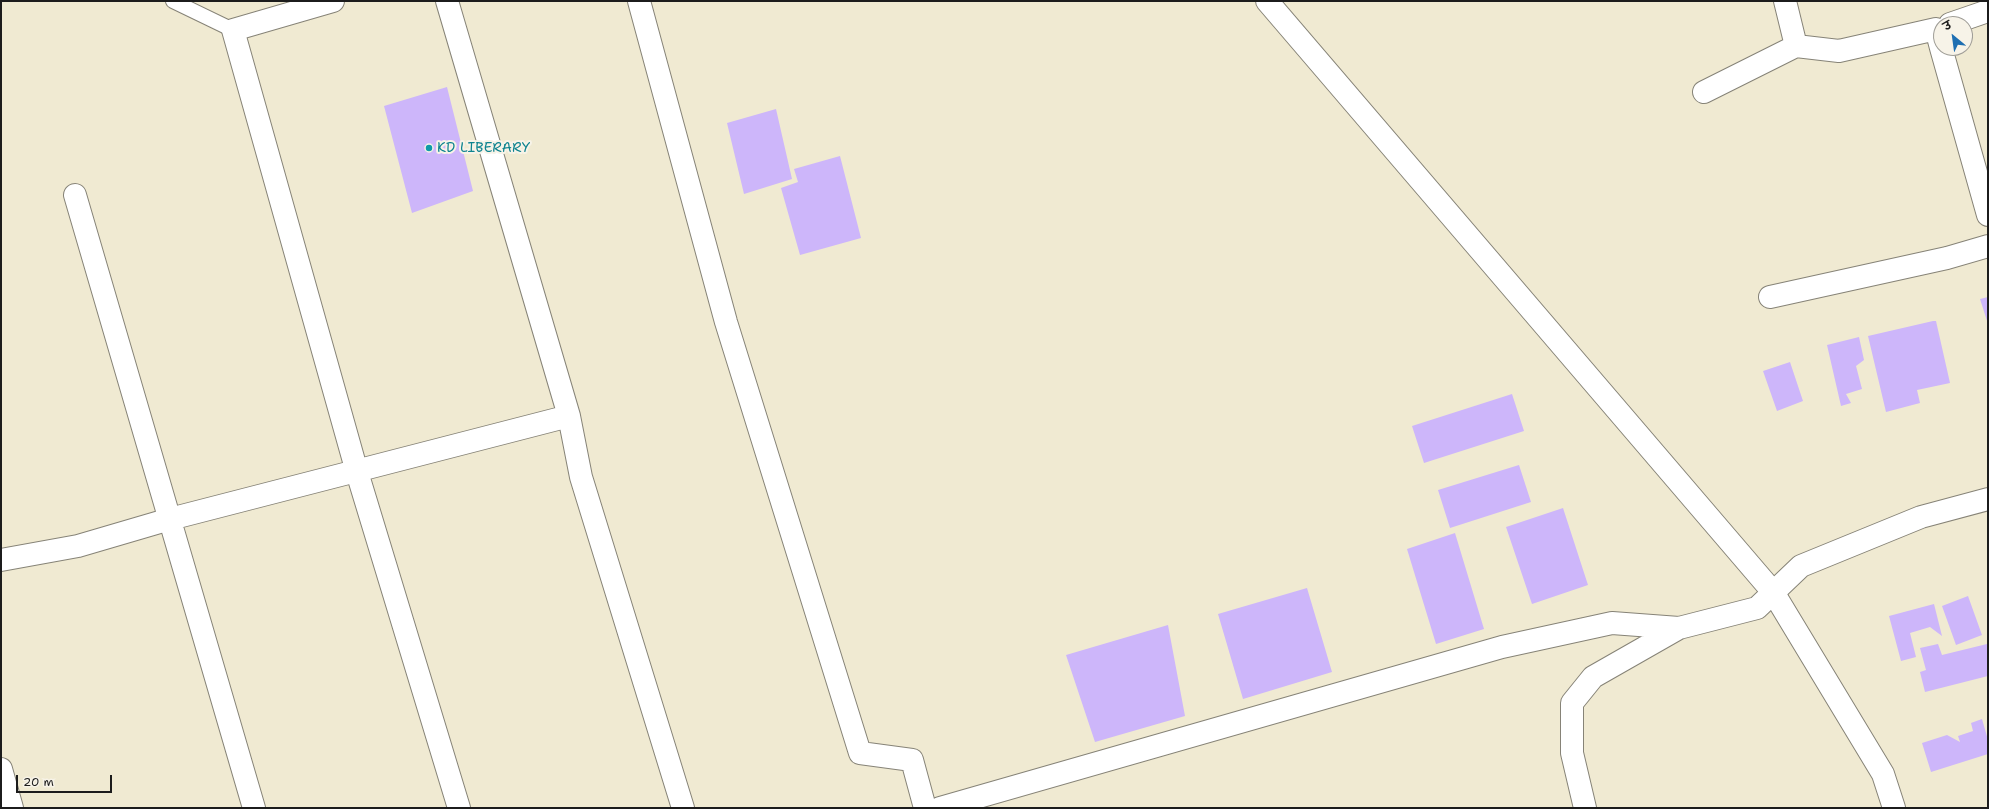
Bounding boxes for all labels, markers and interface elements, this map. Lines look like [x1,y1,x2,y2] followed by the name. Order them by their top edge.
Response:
[1933,16,1973,56] north arrow
[1941,18,1954,34] text: उ
[437,140,530,156] place label: KD LIBERARY
[424,143,434,153] marker: KD LIBERARY
[18,767,114,793] scale bar
[23,774,54,790] text: 20 m

